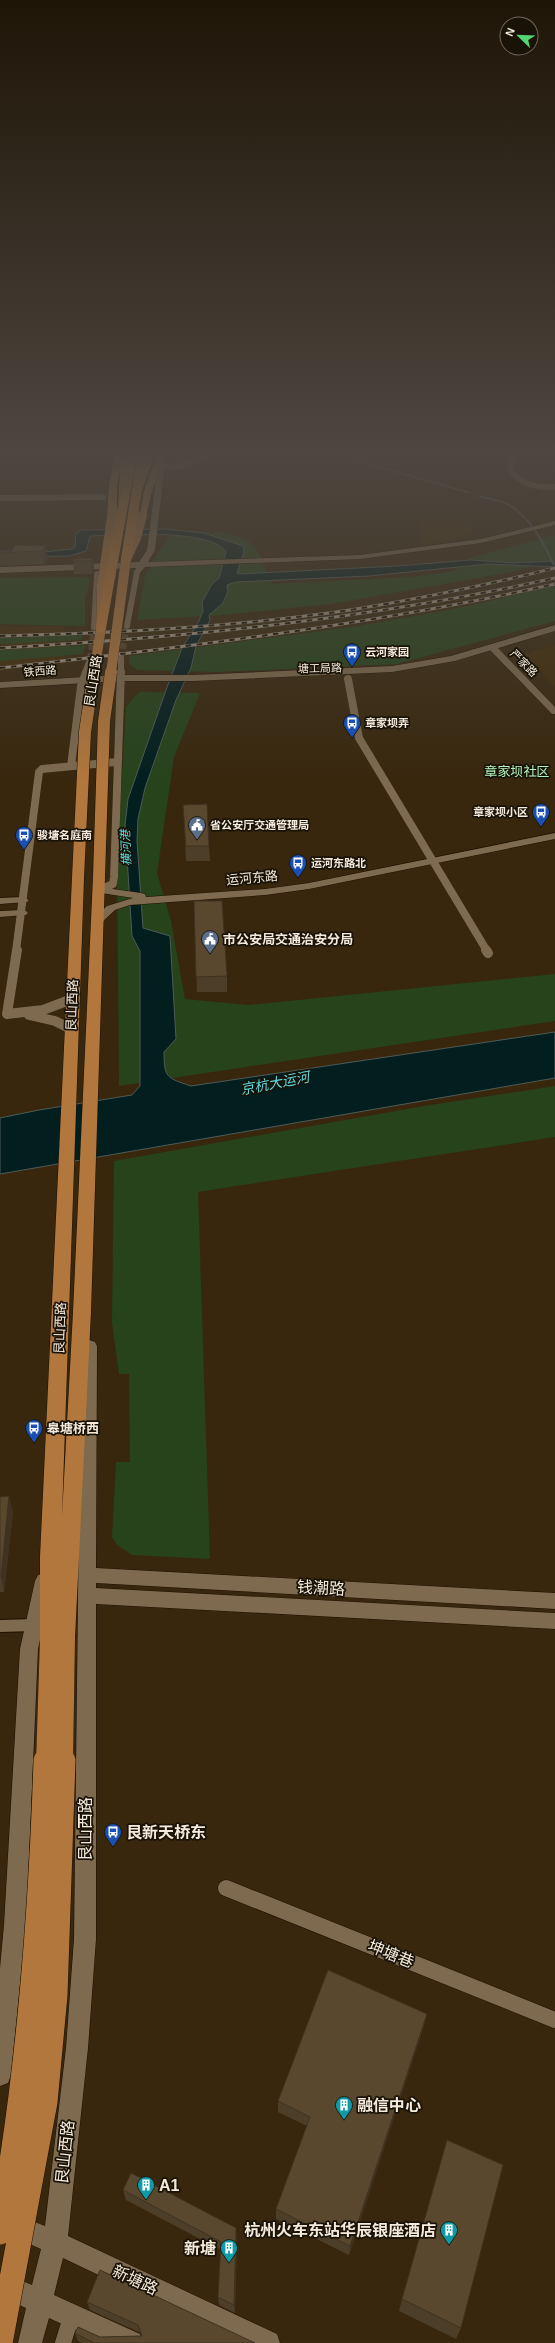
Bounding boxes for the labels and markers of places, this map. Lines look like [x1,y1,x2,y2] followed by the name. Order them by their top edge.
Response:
[342,642,362,667] bus stop icon: 云河家园
[365,646,409,658] place label: 云河家园
[342,713,362,738] bus stop icon: 章家坝弄
[365,717,409,729] place label: 章家坝弄
[531,802,551,827] bus stop icon: 章家坝小区
[473,806,528,818] place label: 章家坝小区
[187,815,207,840] public building icon: 省公安厅交通管理局
[210,819,309,831] place label: 省公安厅交通管理局
[14,825,34,850] bus stop icon: 骏塘名庭南
[37,829,92,841] place label: 骏塘名庭南
[288,853,308,878] bus stop icon: 运河东路北
[311,857,366,869] place label: 运河东路北
[200,929,220,954] public building icon: 市公安局交通治安分局
[223,932,353,947] place label: 市公安局交通治安分局
[24,1418,44,1443] bus stop icon: 皋塘桥西
[47,1421,99,1436] place label: 皋塘桥西
[103,1822,123,1847] bus stop icon: 艮新天桥东
[126,1824,206,1841] place label: 艮新天桥东
[334,2095,354,2120] building icon: 融信中心
[357,2097,421,2114] place label: 融信中心
[136,2175,156,2200] building icon: A1
[159,2177,180,2194] place label: A1
[439,2220,459,2245] building icon: 杭州火车东站华辰银座酒店
[244,2221,436,2239] place label: 杭州火车东站华辰银座酒店
[219,2238,239,2263] building icon: 新塘
[184,2239,216,2257] place label: 新塘

